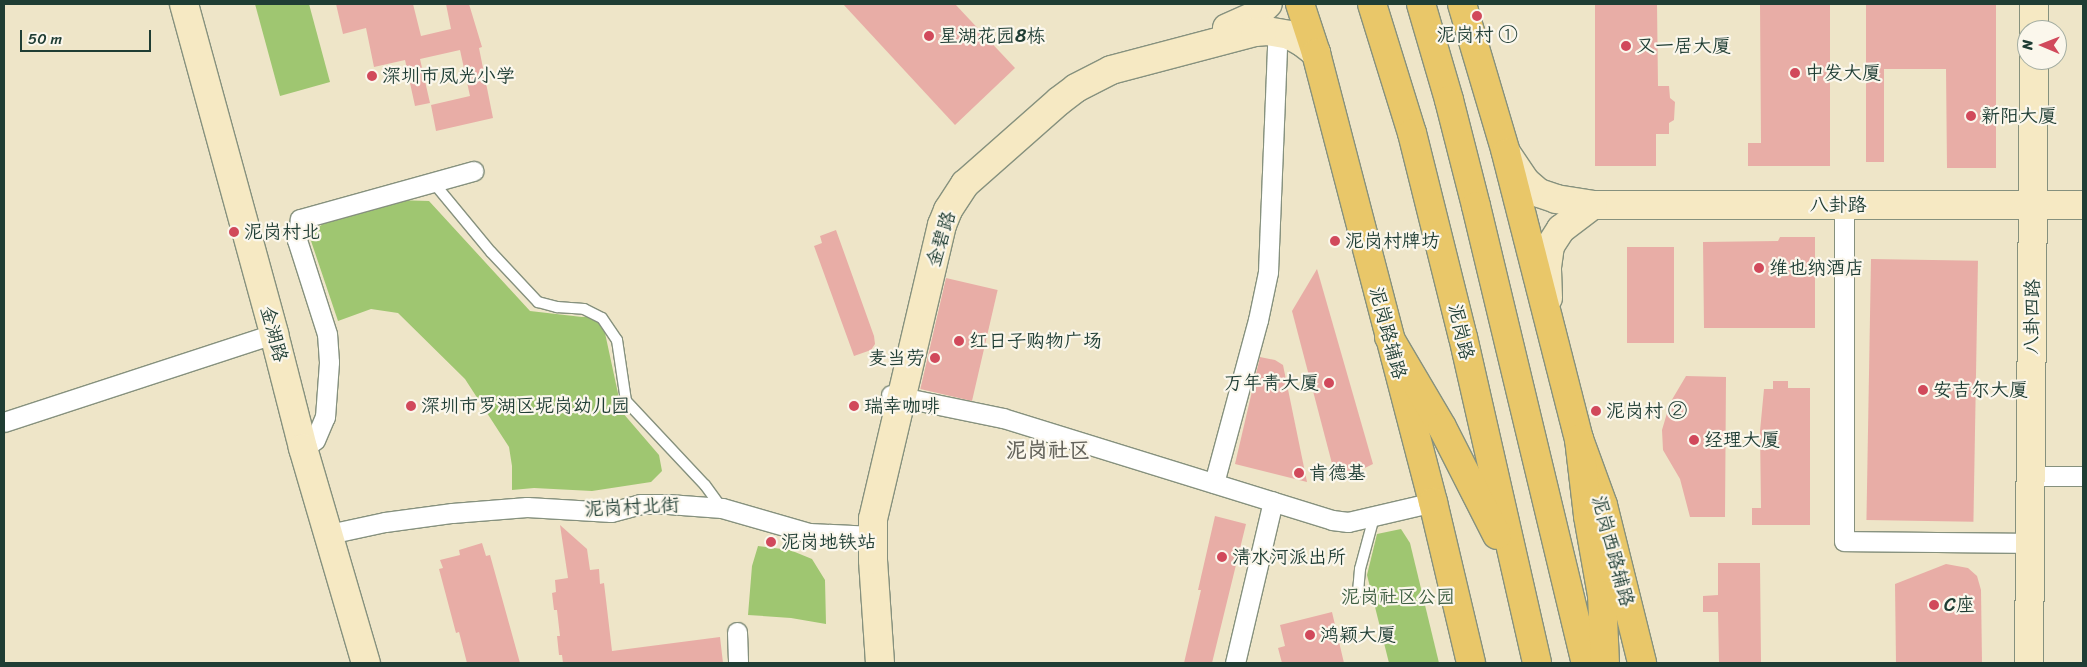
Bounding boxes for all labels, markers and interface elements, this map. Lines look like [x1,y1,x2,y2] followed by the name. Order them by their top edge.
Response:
[1471,10,1483,22] marker: 泥岗村 ①
[22,20,154,52] scale bar
[2017,20,2067,70] north arrow
[1437,24,1517,46] place label: 泥岗村 ①
[939,25,1045,47] place label: 星湖花园8栋
[28,26,62,52] text: 50 m
[923,30,935,42] marker: 星湖花园8栋
[1636,35,1731,57] place label: 又一居大厦
[1620,40,1632,52] marker: 又一居大厦
[2015,40,2040,50] text: N
[1805,62,1881,84] place label: 中发大厦
[382,65,515,87] place label: 深圳市凤光小学
[1789,67,1801,79] marker: 中发大厦
[366,70,378,82] marker: 深圳市凤光小学
[1981,105,2057,127] place label: 新阳大厦
[1965,110,1977,122] marker: 新阳大厦
[1810,194,1866,216] street label: 八卦路
[922,208,960,270] street label: 金碧路
[244,221,320,243] place label: 泥岗村北
[228,226,240,238] marker: 泥岗村北
[1345,230,1440,252] place label: 泥岗村牌坊
[1329,235,1341,247] marker: 泥岗村牌坊
[1769,257,1864,279] place label: 维也纳酒店
[1753,262,1765,274] marker: 维也纳酒店
[2020,279,2044,355] street label: 八卦四路
[1365,284,1411,382] street label: 泥岗路辅路
[1443,302,1479,362] street label: 泥岗路
[256,304,292,364] street label: 金湖路
[969,330,1102,352] place label: 红日子购物广场
[953,335,965,347] marker: 红日子购物广场
[868,347,925,369] place label: 麦当劳
[929,352,941,364] marker: 麦当劳
[1224,372,1319,394] place label: 万年青大厦
[1323,377,1335,389] marker: 万年青大厦
[1933,379,2028,401] place label: 安吉尔大厦
[1917,384,1929,396] marker: 安吉尔大厦
[421,395,630,417] place label: 深圳市罗湖区坭岗幼儿园
[864,395,940,417] place label: 瑞幸咖啡
[405,400,417,412] marker: 深圳市罗湖区坭岗幼儿园
[848,400,860,412] marker: 瑞幸咖啡
[1606,400,1687,422] place label: 泥岗村 ②
[1590,405,1602,417] marker: 泥岗村 ②
[1704,429,1780,451] place label: 经理大厦
[1688,434,1700,446] marker: 经理大厦
[1006,437,1090,463] district label: 泥岗社区
[1309,462,1366,484] place label: 肯德基
[1293,467,1305,479] marker: 肯德基
[584,493,680,521] street label: 泥岗村北街
[1587,493,1639,609] street label: 泥岗西路辅路
[781,531,876,553] place label: 泥岗地铁站
[765,536,777,548] marker: 泥岗地铁站
[1232,546,1346,568] place label: 清水河派出所
[1216,551,1228,563] marker: 清水河派出所
[1341,586,1455,608] park label: 泥岗社区公园
[1944,594,1975,616] place label: C座
[1928,599,1940,611] marker: C座
[1320,624,1396,646] place label: 鸿颖大厦
[1304,629,1316,641] marker: 鸿颖大厦

